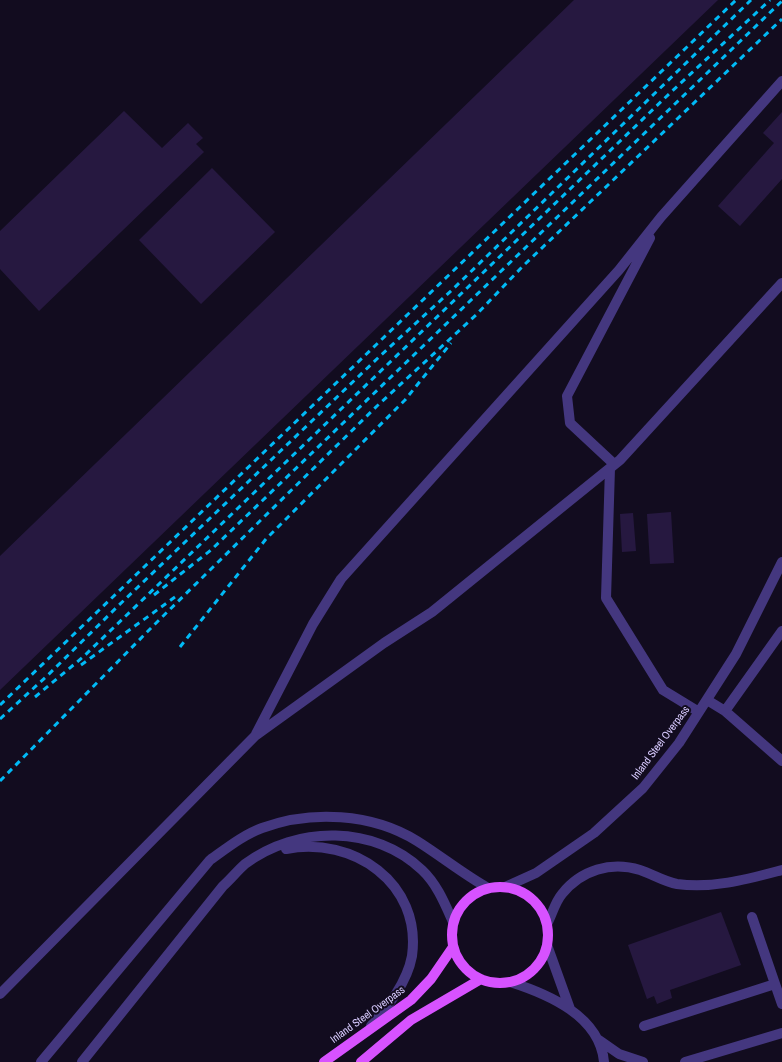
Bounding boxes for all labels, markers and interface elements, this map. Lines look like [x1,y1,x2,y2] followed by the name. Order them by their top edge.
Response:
[629,704,693,782] street label: Inland Steel Overpass
[328,984,408,1046] street label: Inland Steel Overpass

